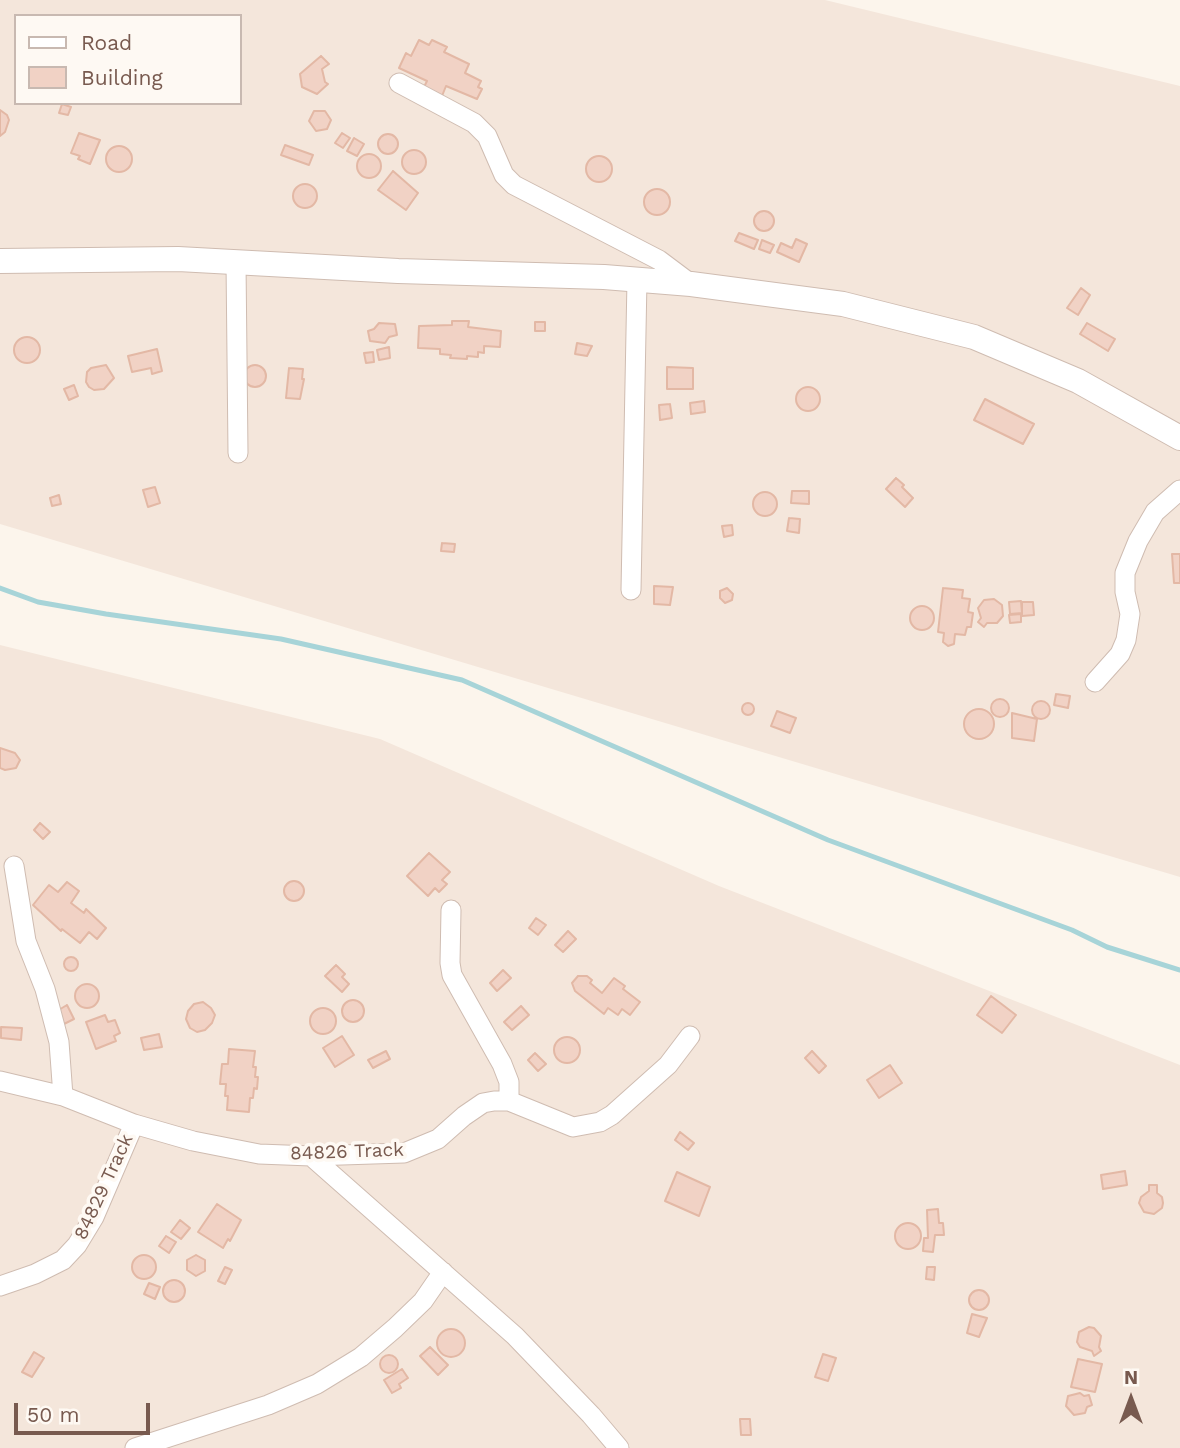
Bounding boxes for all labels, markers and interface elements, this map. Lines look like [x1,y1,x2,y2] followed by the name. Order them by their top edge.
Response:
[14,14,242,105] legend
[81,30,132,55] text: Road
[81,65,163,90] text: Building
[70,1130,138,1244] street label: 84829 Track
[290,1139,404,1165] street label: 84826 Track
[1096,1364,1166,1434] north arrow
[1124,1366,1138,1389] text: N
[18,1388,154,1432] scale bar
[27,1402,79,1427] text: 50 m

